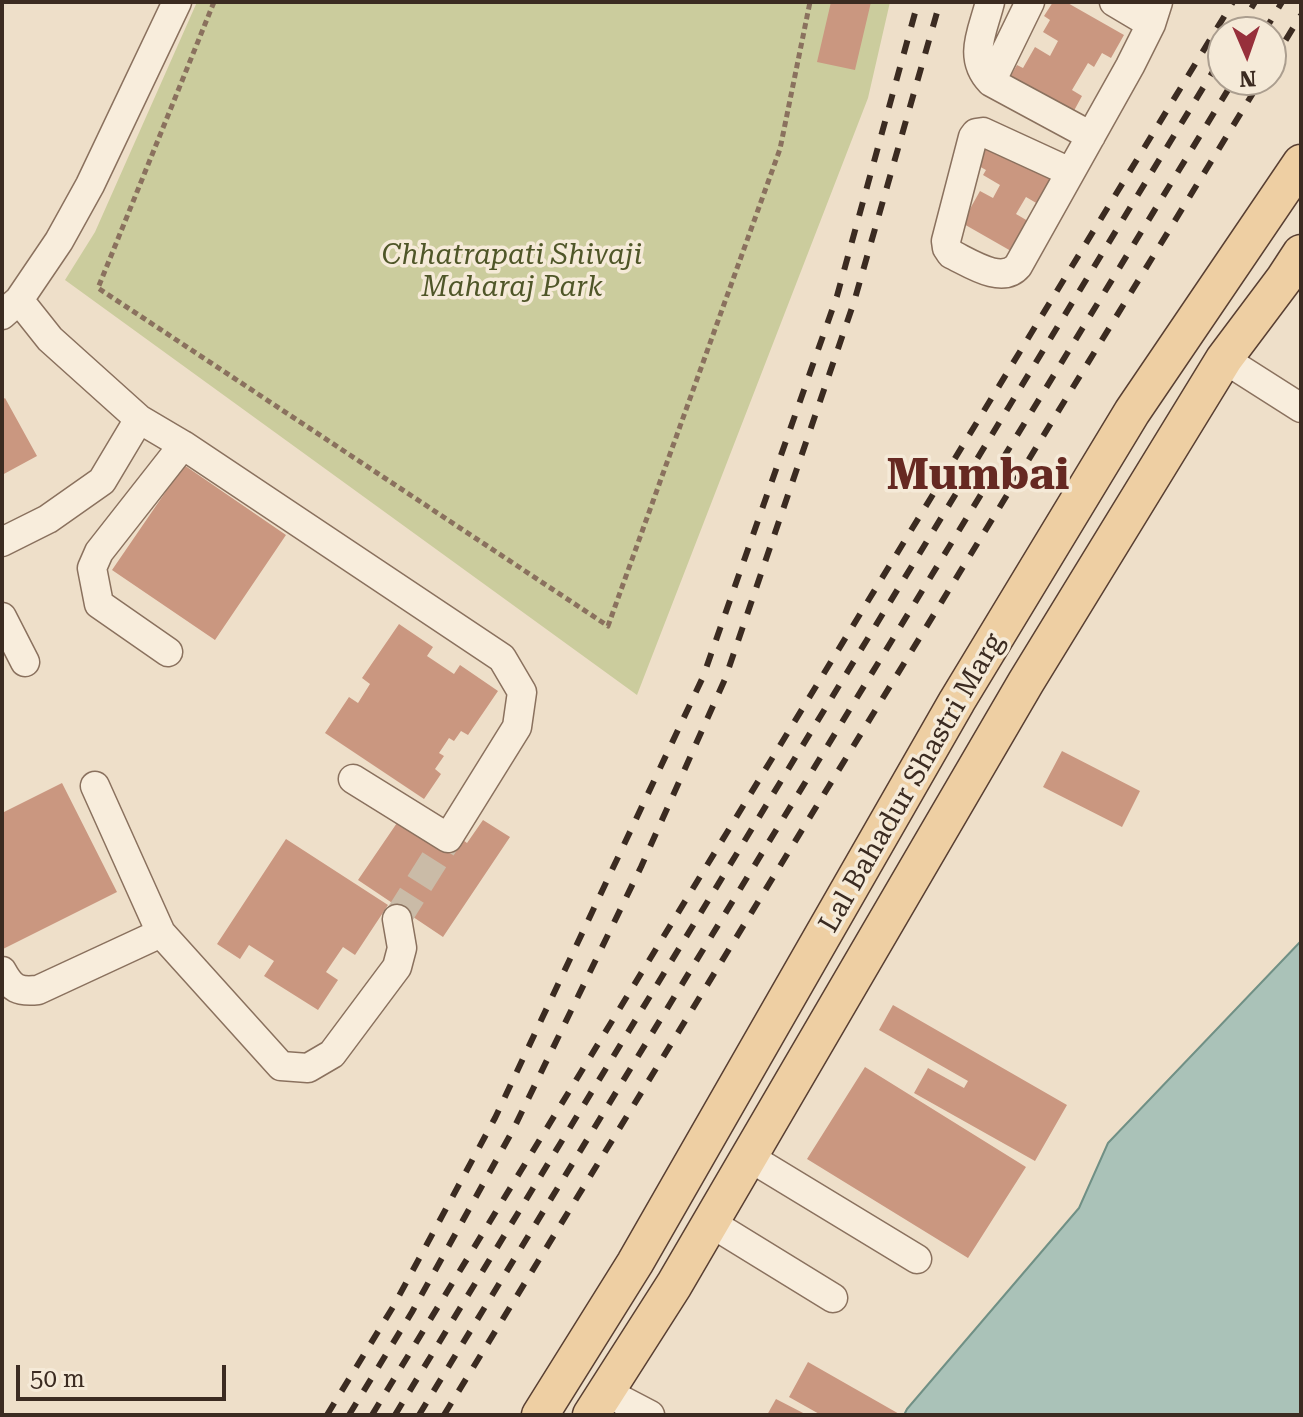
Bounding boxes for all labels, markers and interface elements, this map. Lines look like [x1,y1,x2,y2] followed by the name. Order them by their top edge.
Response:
[1207,16,1287,96] north arrow
[1239,66,1257,91] text: N
[382,239,642,305] park label: Chhatrapati Shivaji Maharaj Park
[887,450,1069,502] district label: Mumbai
[812,627,1012,939] street label: Lal Bahadur Shastri Marg
[20,1349,230,1399] scale bar
[30,1365,85,1393] text: 50 m

